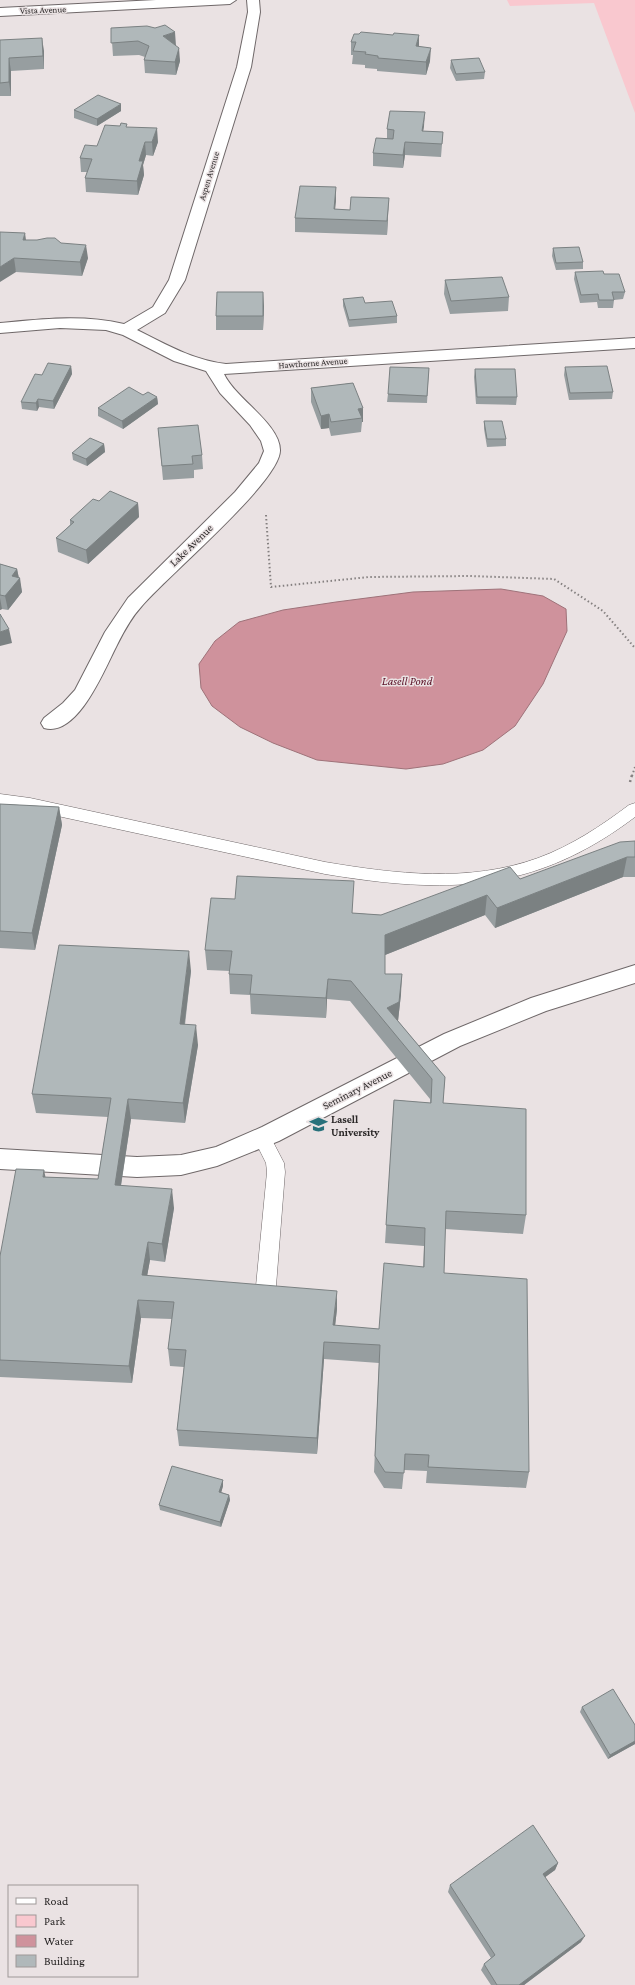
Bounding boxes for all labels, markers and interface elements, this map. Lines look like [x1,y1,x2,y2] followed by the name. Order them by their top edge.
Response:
[20,4,66,16] street label: Vista Avenue
[197,150,221,202] street label: Aspen Avenue
[278,356,348,370] street label: Hawthorne Avenue
[167,521,215,568] street label: Lake Avenue
[382,674,433,688] water label: Lasell Pond
[320,1066,394,1113] street label: Seminary Avenue
[331,1113,380,1138] place label: Lasell University
[308,1115,328,1135] school or university icon: Lasell University
[8,1885,138,1977] legend
[44,1894,69,1908] text: Road
[44,1914,66,1928] text: Park
[44,1934,74,1948] text: Water
[44,1954,85,1968] text: Building

